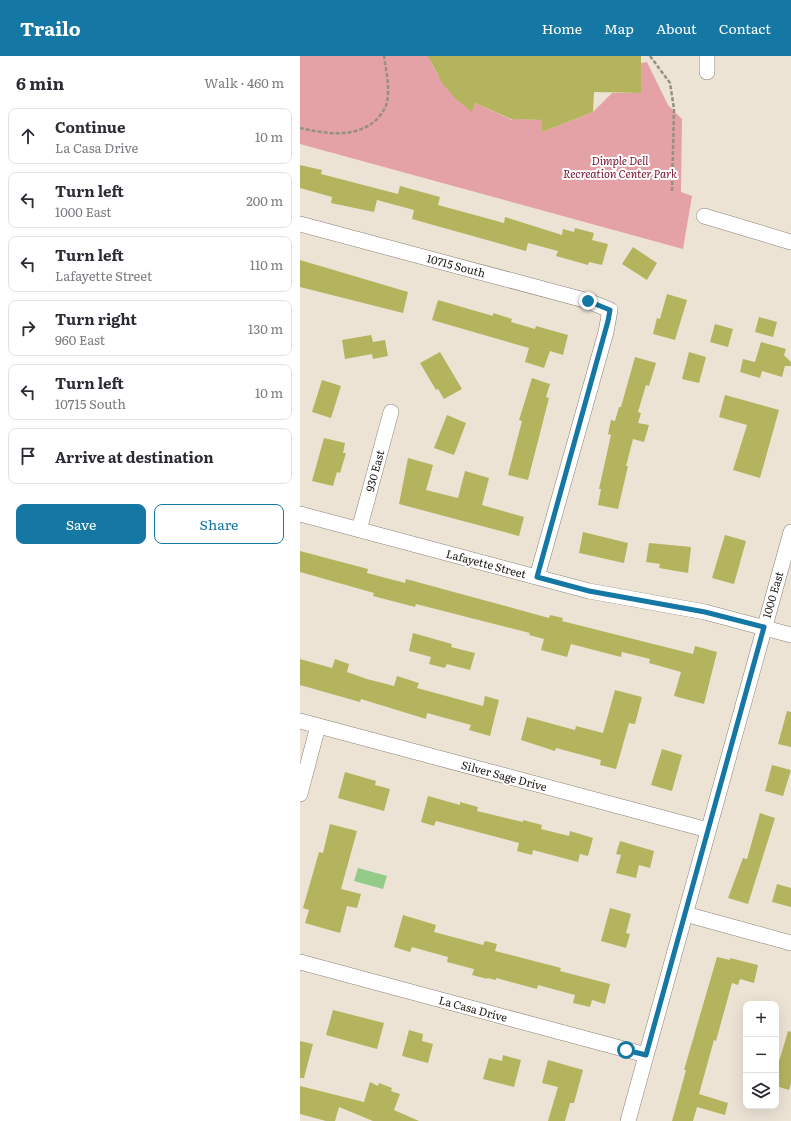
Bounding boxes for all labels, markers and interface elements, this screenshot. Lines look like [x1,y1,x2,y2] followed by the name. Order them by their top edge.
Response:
[20,14,81,42] text: Trailo
[542,18,582,38] text: Home
[604,18,634,38] text: Map
[656,18,697,38] text: About
[719,18,771,38] text: Contact
[16,70,64,95] text: 6 min
[204,73,284,92] text: Walk · 460 m
[55,115,125,138] text: Continue
[17,125,39,147] icon: ahead
[255,127,283,146] text: 10 m
[55,138,138,157] text: La Casa Drive
[563,152,677,181] park label: Dimple Dell Recreation Center Park
[55,179,124,202] text: Turn left
[17,189,39,211] icon: left
[246,191,283,210] text: 200 m
[55,202,112,221] text: 1000 East
[55,243,124,266] text: Turn left
[425,250,487,281] street label: 10715 South
[17,253,39,275] icon: left
[250,255,283,274] text: 110 m
[55,266,152,285] text: Lafayette Street
[579,292,597,310] route end
[55,307,137,330] text: Turn right
[17,317,39,339] icon: right
[248,319,283,338] text: 130 m
[55,330,105,349] text: 960 East
[55,371,124,394] text: Turn left
[17,381,39,403] icon: left
[255,383,283,402] text: 10 m
[55,394,126,413] text: 10715 South
[17,445,39,467] icon: arrive
[55,445,214,468] text: Arrive at destination
[361,448,387,493] street label: 930 East
[16,504,146,544] button: Save
[154,504,284,544] button: Share
[444,545,529,582] street label: Lafayette Street
[758,569,786,620] street label: 1000 East
[460,756,549,794] street label: Silver Sage Drive
[437,991,510,1025] street label: La Casa Drive
[743,1001,779,1109] map controls
[743,1001,779,1037] button: +
[743,1037,779,1073] button: −
[617,1041,635,1059] route start
[743,1073,779,1109] button: layers

